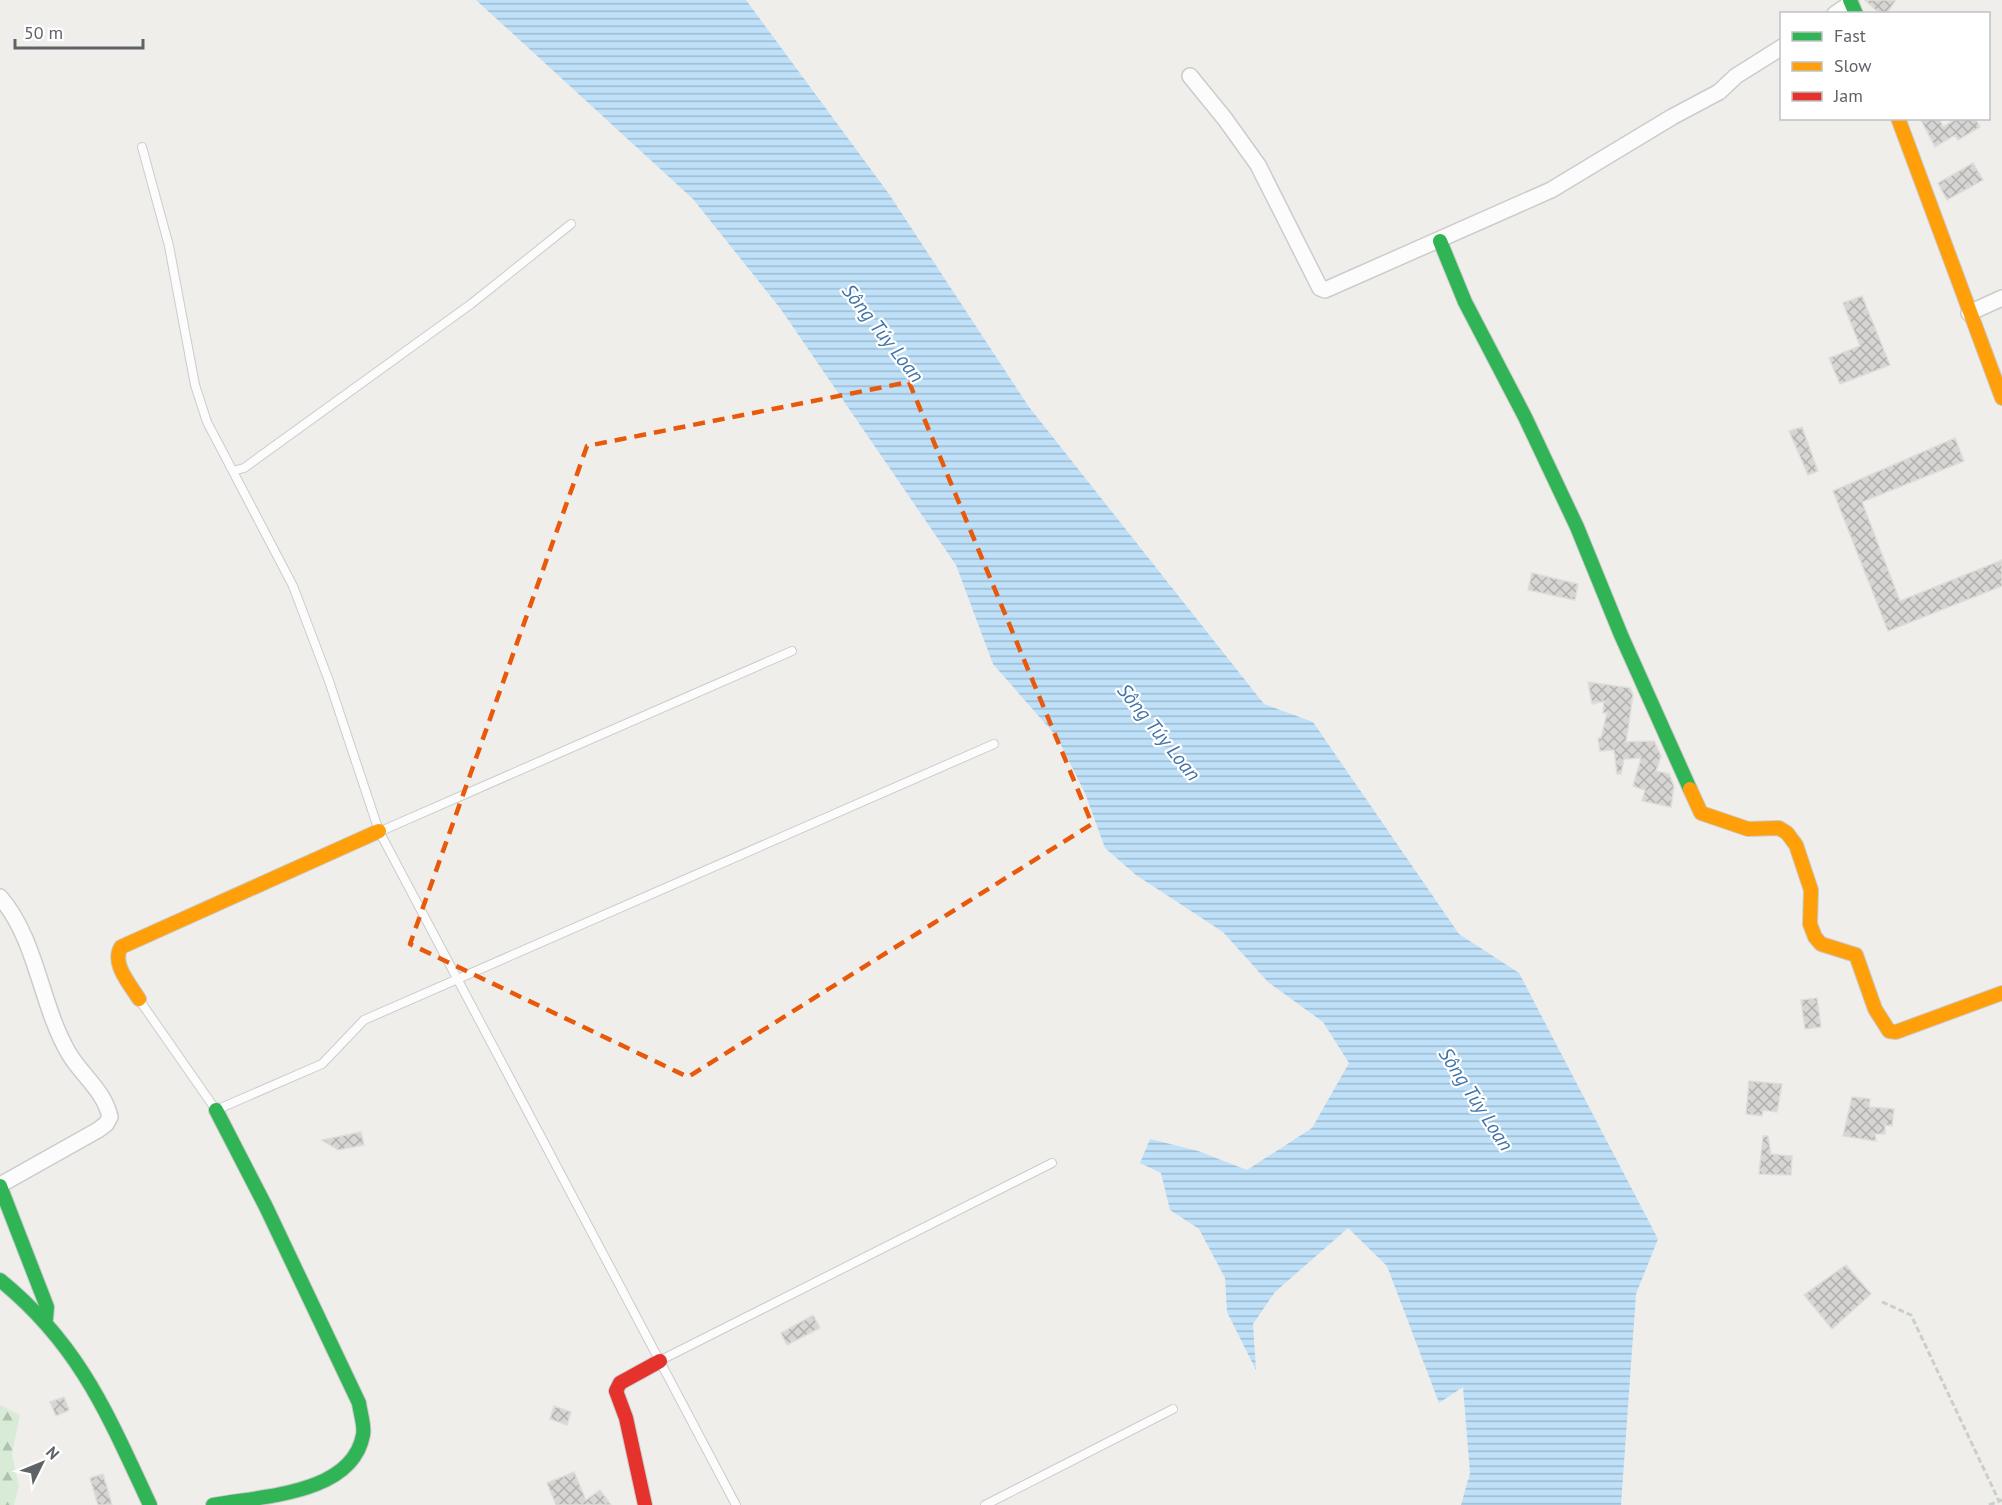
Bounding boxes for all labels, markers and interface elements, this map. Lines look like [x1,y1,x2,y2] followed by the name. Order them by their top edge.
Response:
[15,12,142,50] scale bar
[1780,12,1990,120] legend
[24,21,63,44] text: 50 m
[1834,24,1866,47] text: Fast
[1834,54,1872,77] text: Slow
[1833,84,1863,107] text: Jam
[836,278,930,388] water label: Sông Túy Loan
[1112,678,1206,786] water label: Sông Túy Loan
[1433,1042,1519,1156] water label: Sông Túy Loan
[12,1433,72,1493] north arrow
[42,1442,64,1463] text: N

